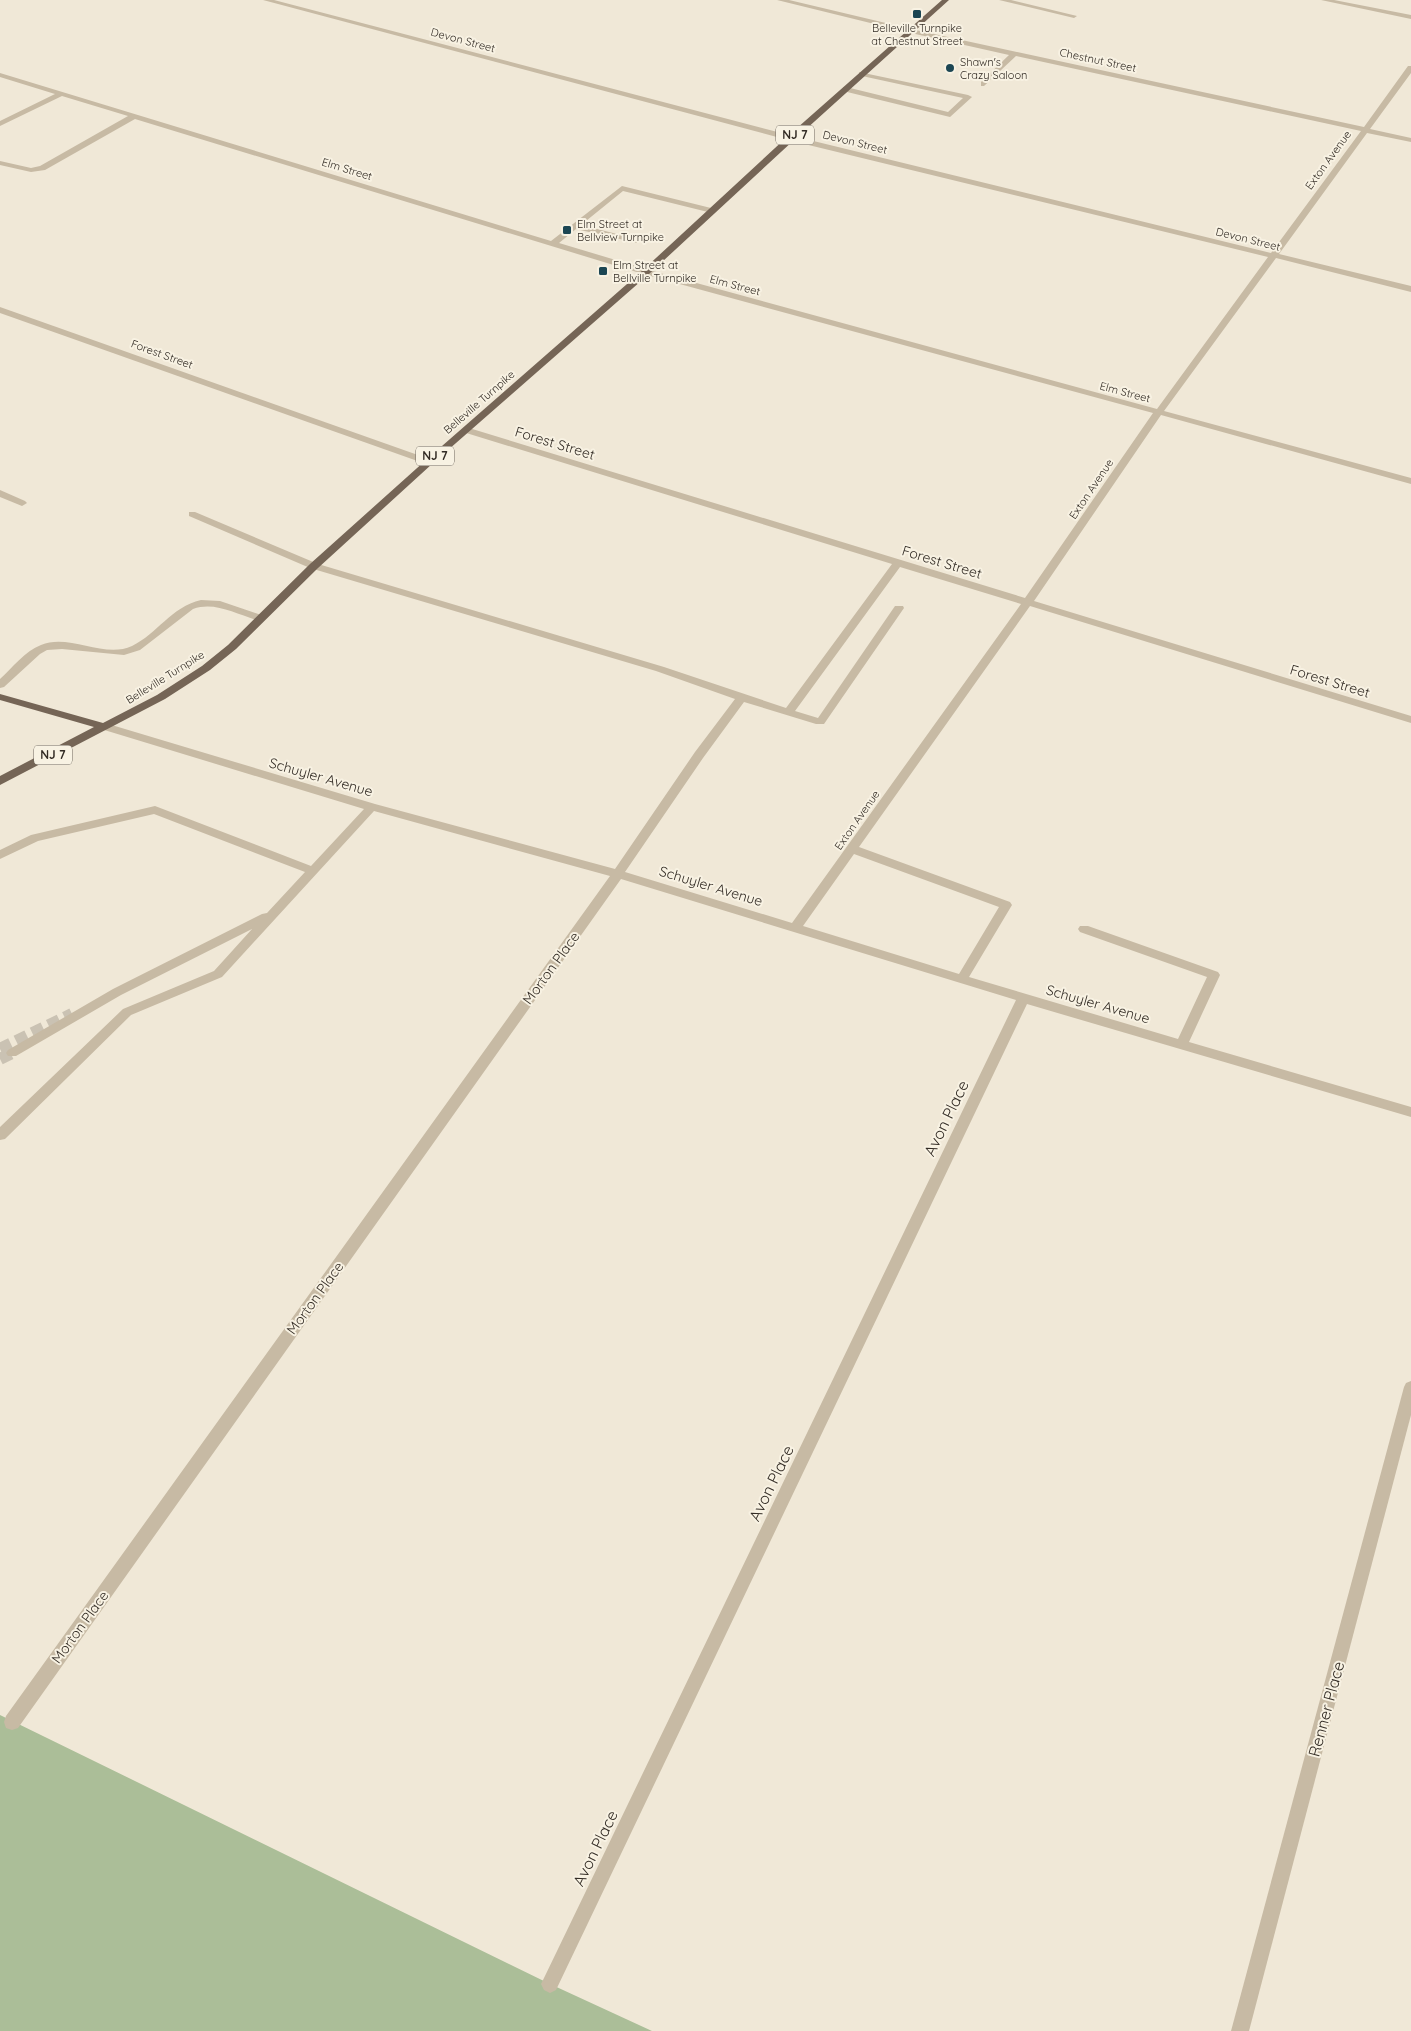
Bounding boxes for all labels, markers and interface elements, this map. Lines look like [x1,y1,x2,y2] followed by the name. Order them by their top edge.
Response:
[911,8,923,20] marker: Belleville Turnpike at Chestnut Street
[871,21,963,48] place label: Belleville Turnpike at Chestnut Street
[429,25,497,55] street label: Devon Street
[1058,45,1138,75] street label: Chestnut Street
[960,55,1027,82] place label: Shawn's Crazy Saloon
[944,62,956,74] marker: Shawn's Crazy Saloon
[776,126,814,144] road number: NJ 7
[821,127,889,157] street label: Devon Street
[1302,128,1354,192] street label: Exton Avenue
[320,155,374,183] street label: Elm Street
[577,217,664,244] place label: Elm Street at Bellview Turnpike
[561,224,573,236] marker: Elm Street at Bellview Turnpike
[1214,224,1282,254] street label: Devon Street
[613,258,697,285] place label: Elm Street at Bellville Turnpike
[597,265,609,277] marker: Elm Street at Bellville Turnpike
[708,272,762,299] street label: Elm Street
[129,336,195,372] street label: Forest Street
[440,367,518,437] street label: Belleville Turnpike
[1098,379,1152,406] street label: Elm Street
[513,422,597,464] street label: Forest Street
[416,446,454,466] road number: NJ 7
[1066,456,1116,522] street label: Exton Avenue
[900,541,984,583] street label: Forest Street
[123,647,207,707] street label: Belleville Turnpike
[1288,660,1372,702] street label: Forest Street
[34,746,72,764] road number: NJ 7
[267,754,375,800] street label: Schuyler Avenue
[831,788,883,852] street label: Exton Avenue
[657,862,765,910] street label: Schuyler Avenue
[519,928,584,1008] street label: Morton Place
[1044,981,1152,1027] street label: Schuyler Avenue
[919,1077,973,1159] street label: Avon Place
[283,1258,348,1338] street label: Morton Place
[744,1442,798,1524] street label: Avon Place
[48,1587,113,1667] street label: Morton Place
[1304,1659,1348,1759] street label: Renner Place
[568,1807,622,1889] street label: Avon Place

